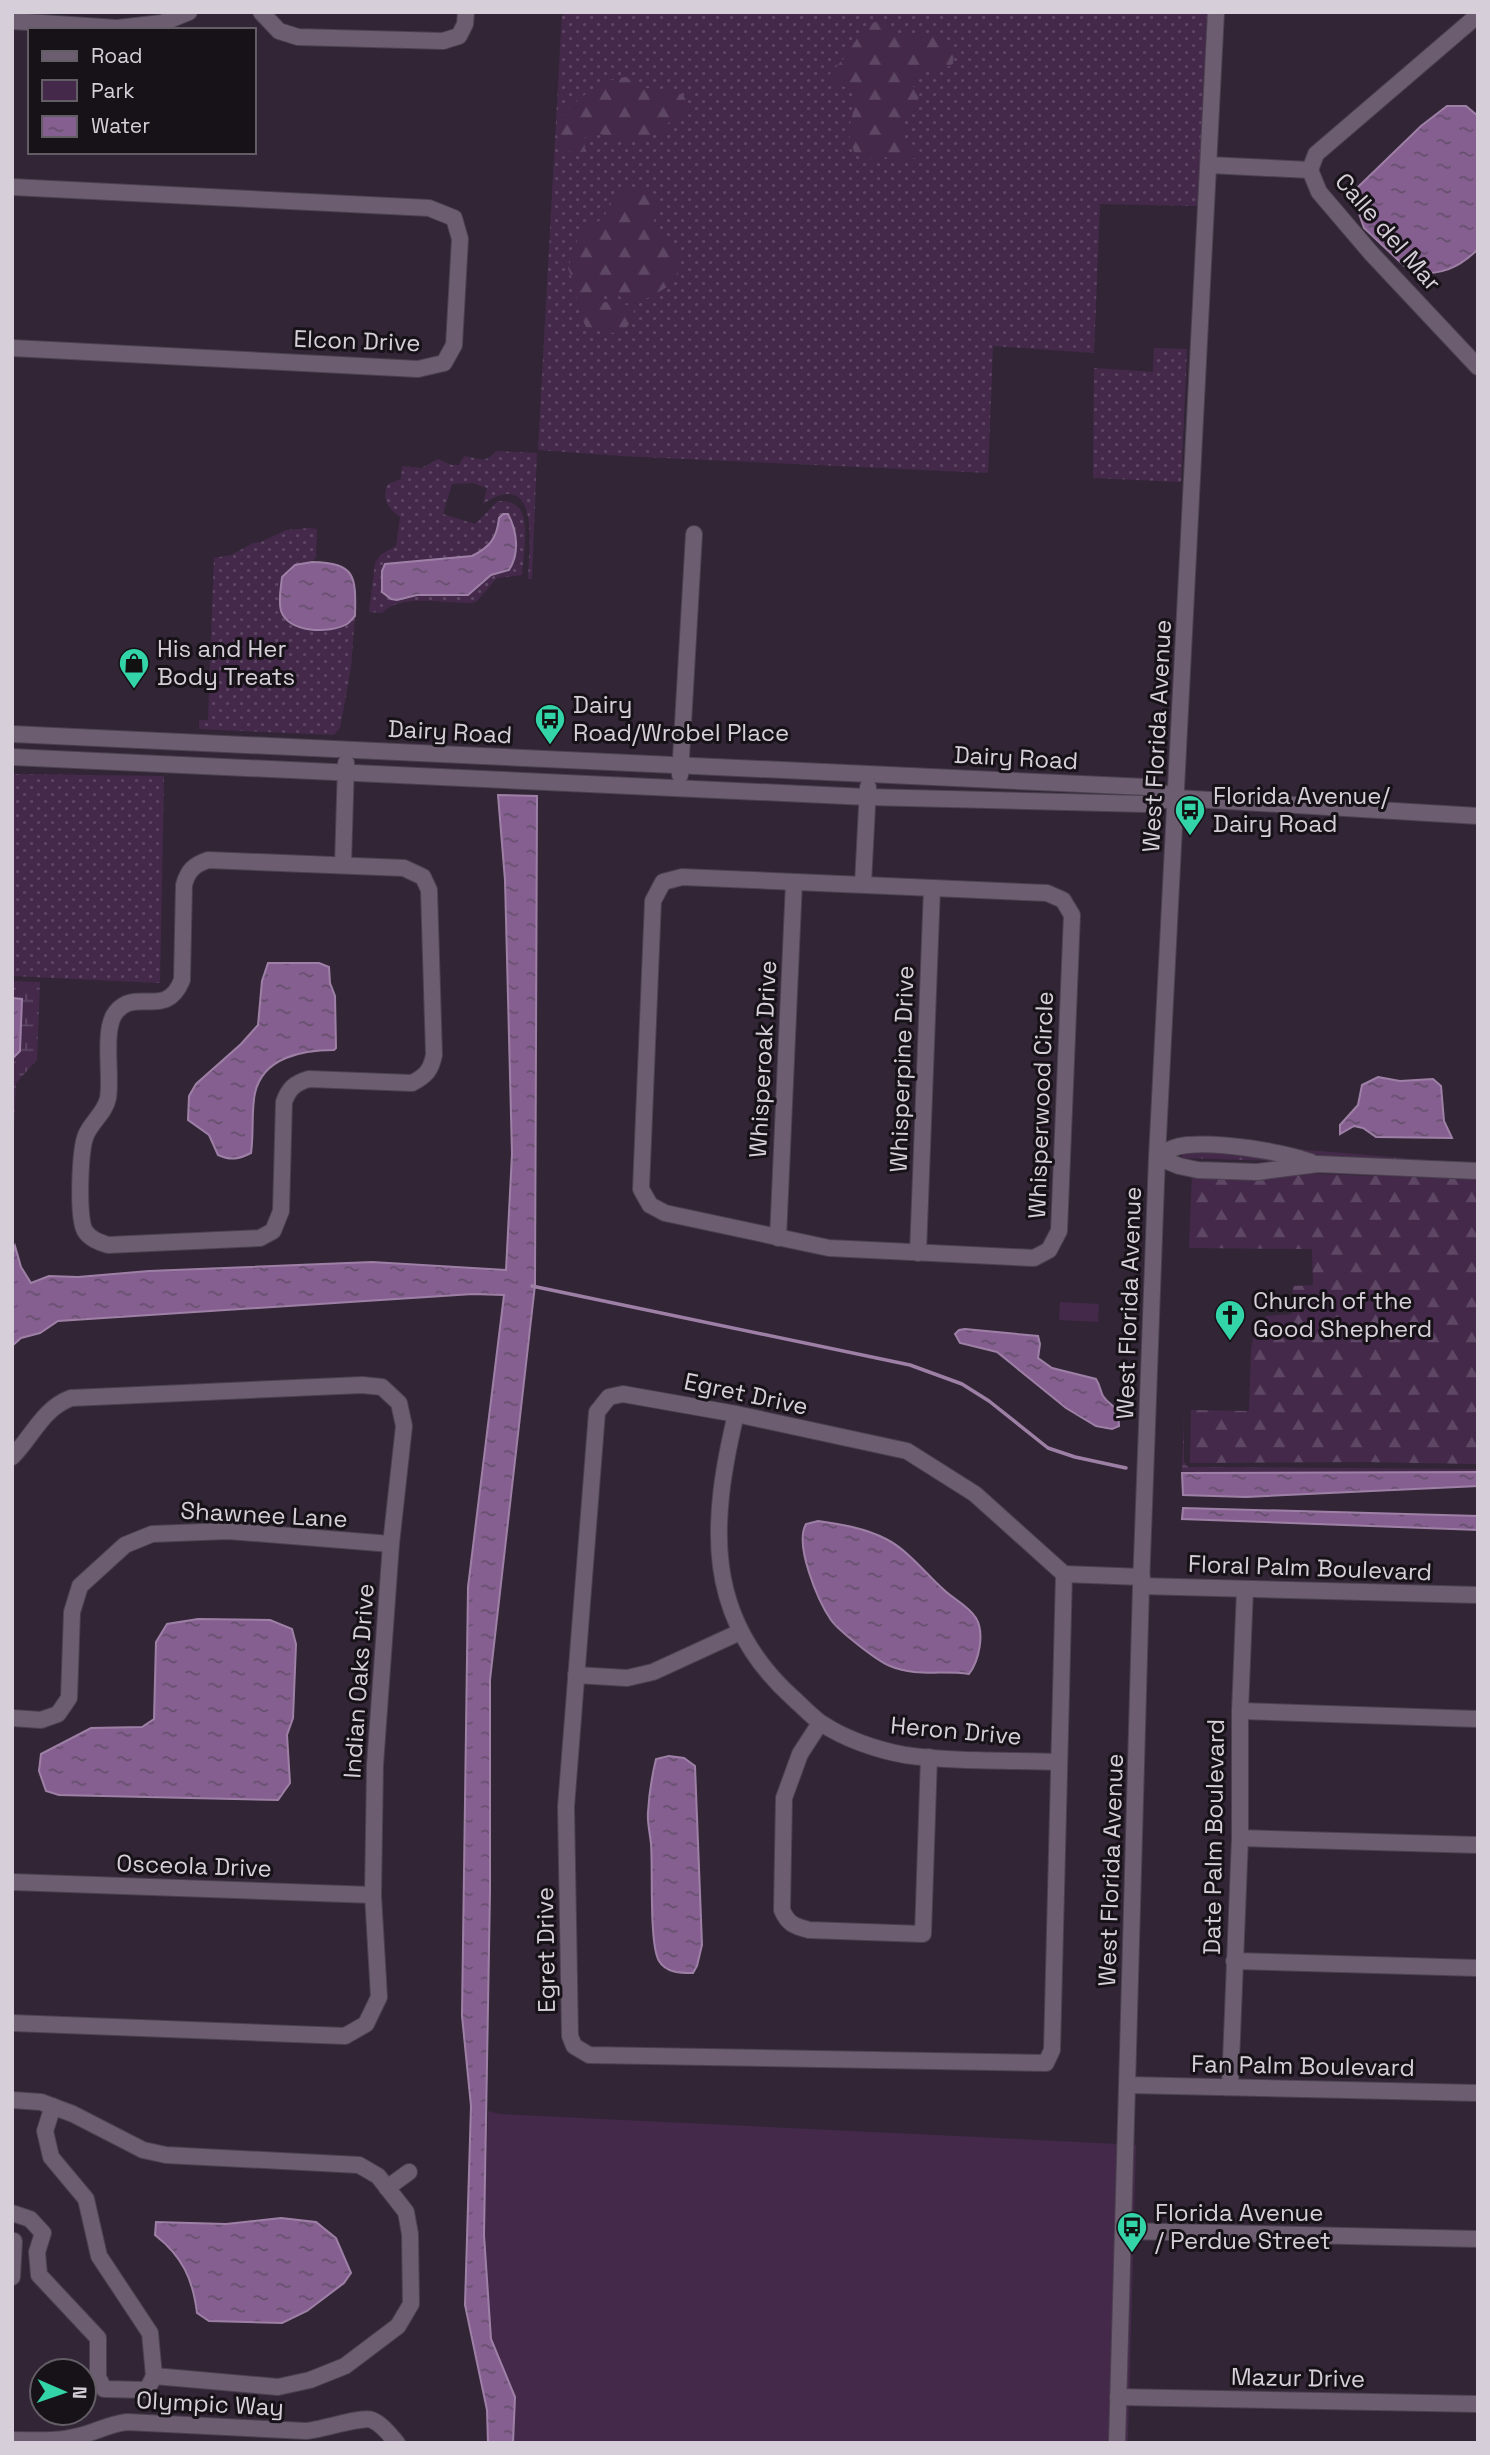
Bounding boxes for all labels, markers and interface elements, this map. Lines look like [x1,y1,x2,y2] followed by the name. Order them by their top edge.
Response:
[28,28,256,154] legend
[91,42,143,69] text: Road
[91,77,135,104] text: Park
[91,112,150,139] text: Water
[1329,166,1448,297] street label: Calle del Mar
[293,323,421,358] street label: Elcon Drive
[1135,619,1178,853] street label: West Florida Avenue
[157,633,295,692] place label: His and Her Body Treats
[117,646,151,690] shop icon: His and Her Body Treats
[573,689,789,748] place label: Dairy Road/Wrobel Place
[533,702,567,746] bus stop icon: Dairy Road/Wrobel Place
[387,713,513,750] street label: Dairy Road
[953,739,1079,776] street label: Dairy Road
[1213,780,1390,839] place label: Florida Avenue/ Dairy Road
[1173,793,1207,837] bus stop icon: Florida Avenue/ Dairy Road
[742,959,783,1159] street label: Whisperoak Drive
[882,965,921,1173] street label: Whisperpine Drive
[1021,991,1060,1219] street label: Whisperwood Circle
[1109,1186,1148,1420] street label: West Florida Avenue
[1253,1285,1432,1344] place label: Church of the Good Shepherd
[1213,1298,1247,1342] church icon: Church of the Good Shepherd
[681,1365,811,1422] street label: Egret Drive
[180,1495,348,1534] street label: Shawnee Lane
[1187,1548,1433,1587] street label: Floral Palm Boulevard
[336,1582,381,1779] street label: Indian Oaks Drive
[889,1709,1023,1752] street label: Heron Drive
[1196,1719,1231,1955] street label: Date Palm Boulevard
[1091,1753,1130,1987] street label: West Florida Avenue
[116,1847,272,1884] street label: Osceola Drive
[529,1887,562,2013] street label: Egret Drive
[1191,2048,1415,2083] street label: Fan Palm Boulevard
[1155,2197,1331,2256] place label: Florida Avenue / Perdue Street
[1115,2210,1149,2254] bus stop icon: Florida Avenue / Perdue Street
[28,2357,98,2427] north arrow
[1231,2361,1366,2394] street label: Mazur Drive
[135,2384,285,2423] street label: Olympic Way
[67,2386,92,2399] text: N

